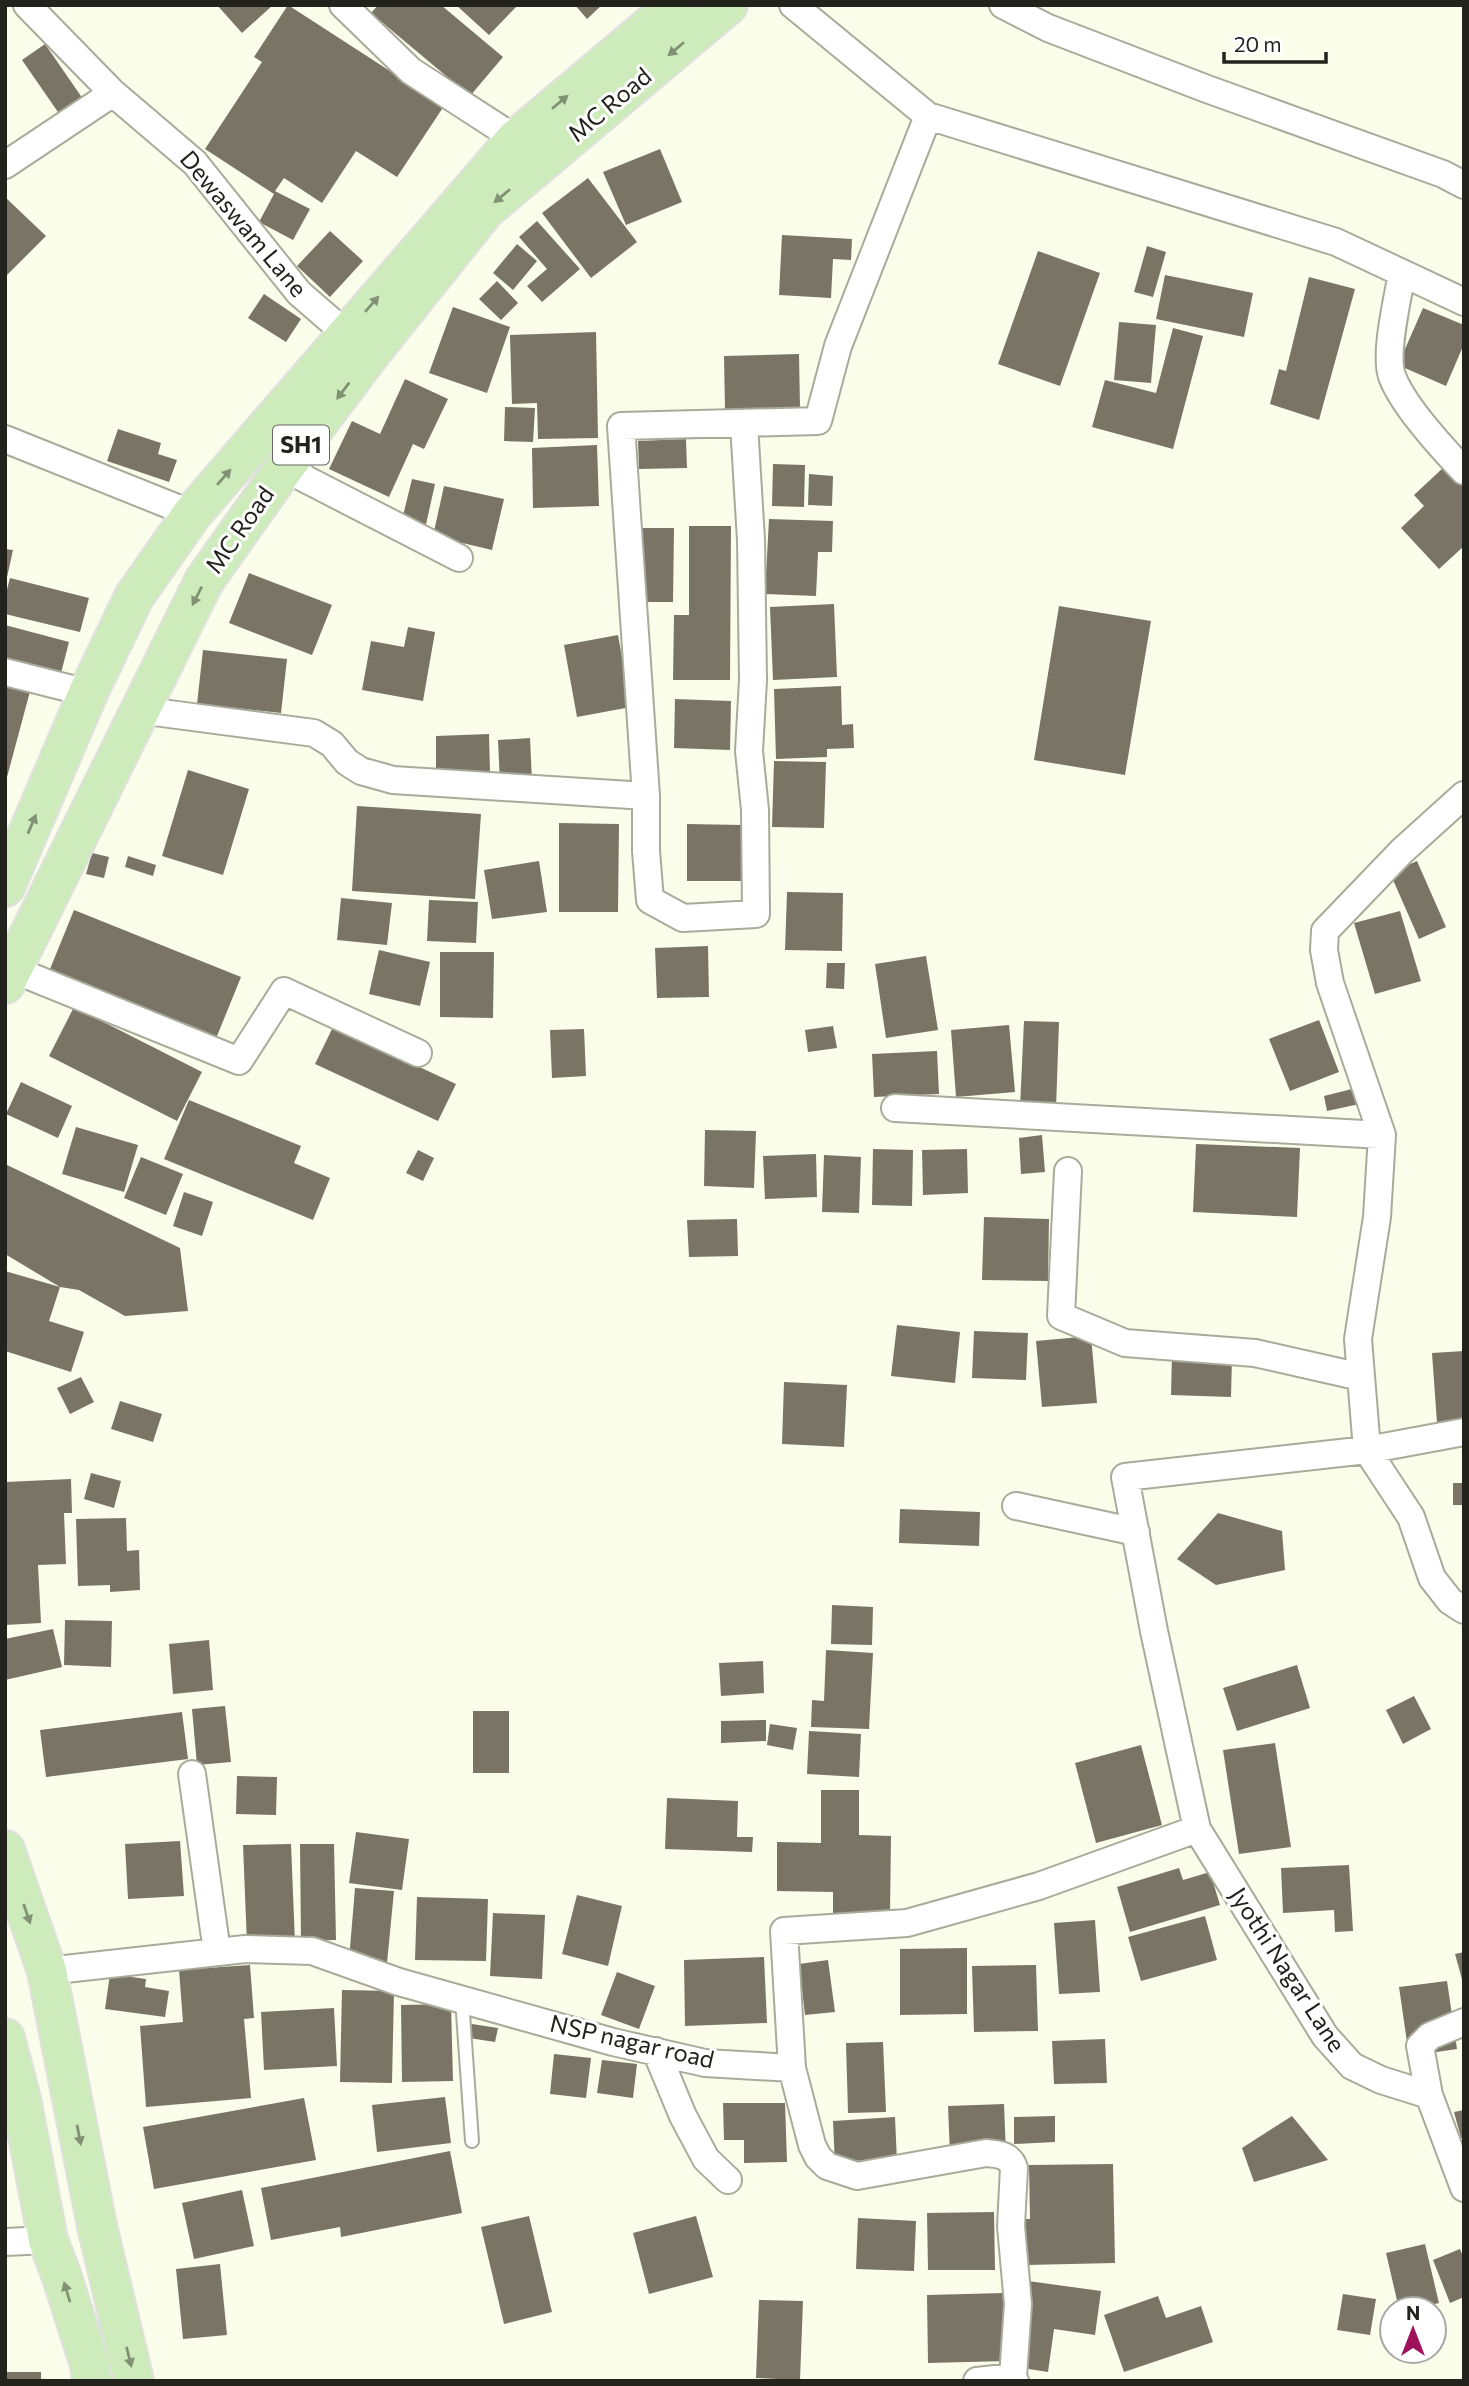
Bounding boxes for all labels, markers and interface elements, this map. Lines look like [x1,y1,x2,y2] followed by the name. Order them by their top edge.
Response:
[1224,21,1326,65] scale bar
[1234,31,1282,56] text: 20 m
[667,41,685,57] one-way arrow
[562,61,657,147] street label: MC Road
[552,95,569,110] one-way arrow
[175,144,314,302] street label: Dewaswam Lane
[494,188,511,203] one-way arrow
[364,296,379,313] one-way arrow
[336,382,350,400] one-way arrow
[273,426,329,464] road number: SH1
[216,468,231,485] one-way arrow
[198,480,279,578] street label: MC Road
[191,586,202,606] one-way arrow
[26,814,38,834] one-way arrow
[1224,1881,1352,2057] street label: Jyothi Nagar Lane
[22,1904,33,1925] one-way arrow
[547,2008,717,2074] street label: NSP nagar road
[74,2124,85,2146] one-way arrow
[61,2281,72,2302] one-way arrow
[1378,2295,1448,2365] north arrow
[1406,2301,1420,2324] text: N
[124,2346,135,2368] one-way arrow

